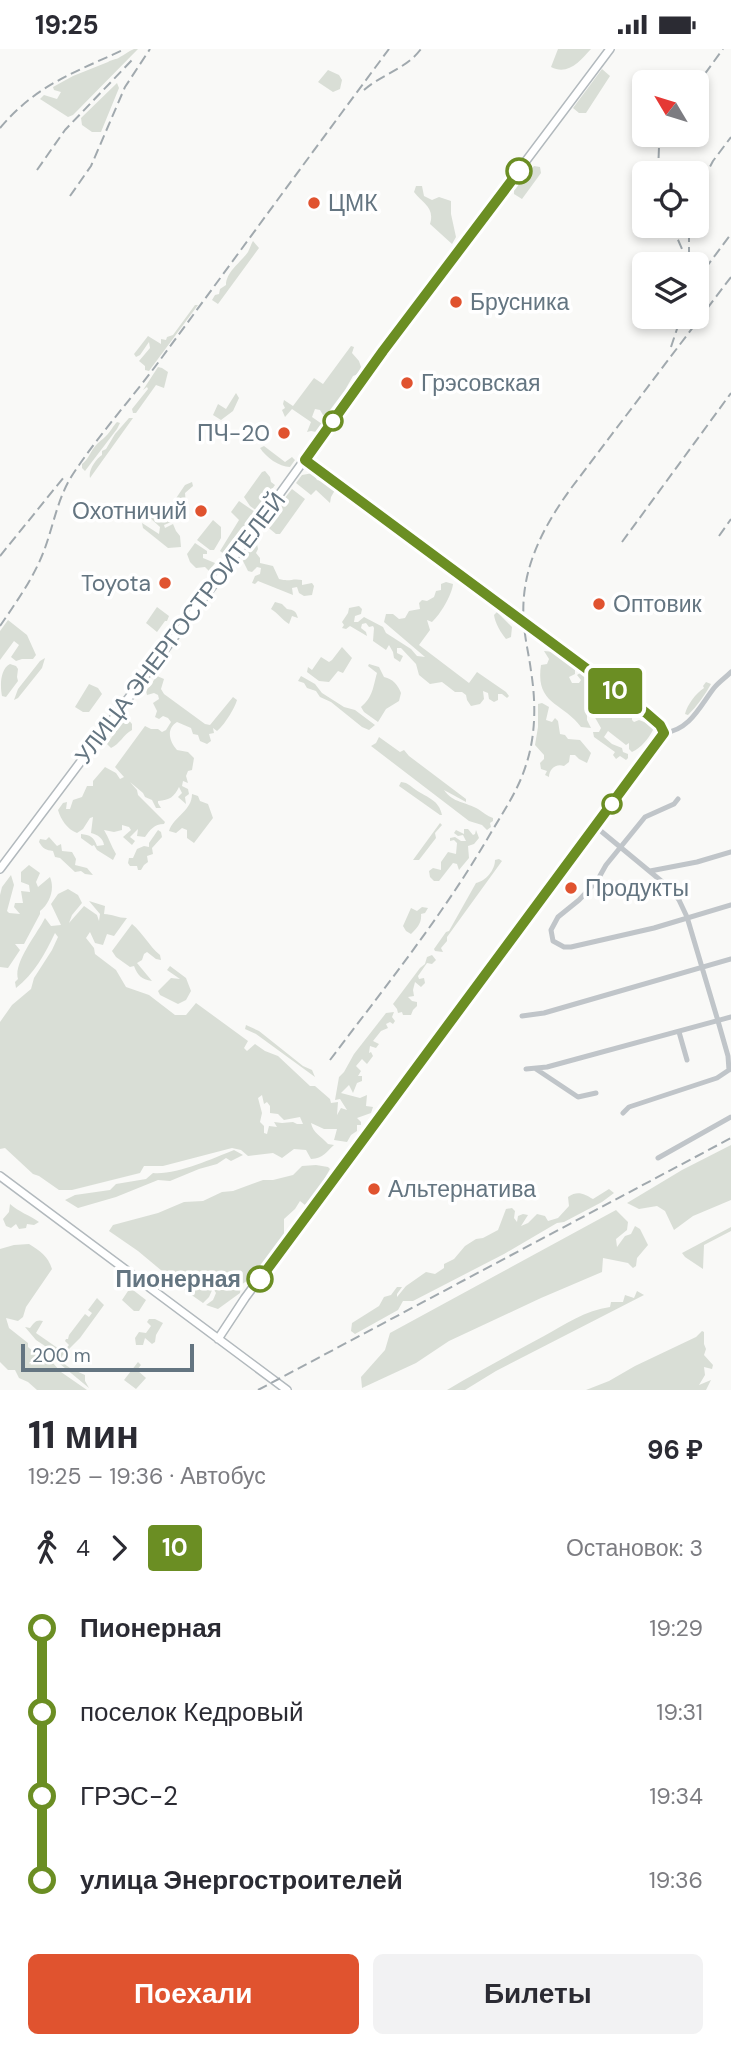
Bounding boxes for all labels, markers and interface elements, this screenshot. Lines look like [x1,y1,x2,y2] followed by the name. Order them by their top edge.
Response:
[35,8,99,42] text: 19:25
[632,70,709,147] north arrow
[632,70,709,329] map controls
[506,158,532,184] unlabelled marker
[632,161,709,238] button: locate
[328,188,378,218] place label: ЦМК
[306,195,322,211] marker: ЦМК
[632,252,709,329] button: layers
[470,287,569,317] place label: Брусника
[448,294,464,310] marker: Брусника
[421,368,541,398] place label: Грэсовская
[399,375,415,391] marker: Грэсовская
[323,411,343,431] unlabelled marker
[197,418,270,448] place label: ПЧ-20
[276,425,292,441] marker: ПЧ-20
[68,486,292,770] street label: УЛИЦА ЭНЕРГОСТРОИТЕЛЕЙ
[72,496,187,526] place label: Охотничий
[193,503,209,519] marker: Охотничий
[81,568,151,598] place label: Toyota
[157,575,173,591] marker: Toyota
[613,589,702,619] place label: Оптовик
[591,596,607,612] marker: Оптовик
[584,668,646,714] line badge: 10
[602,675,628,706] text: 10
[602,794,622,814] unlabelled marker
[585,873,689,903] place label: Продукты
[563,880,579,896] marker: Продукты
[388,1174,536,1204] place label: Альтернатива
[366,1181,382,1197] marker: Альтернатива
[115,1264,241,1294] place label: Пионерная
[247,1266,273,1292] marker: Пионерная
[21,1341,194,1373] scale bar
[32,1343,91,1368] text: 200 m
[28,1410,139,1460] text: 11 мин
[647,1433,703,1467] text: 96 ₽
[28,1461,266,1491] text: 19:25 – 19:36 · Автобус
[28,1529,66,1567] icon: walk
[100,1529,138,1567] icon: forward
[162,1532,188,1563] text: 10
[76,1533,90,1563] text: 4
[566,1533,703,1563] text: Остановок: 3
[80,1611,222,1645] text: Пионерная
[649,1613,703,1643] text: 19:29
[80,1695,304,1729] text: поселок Кедровый
[656,1697,703,1727] text: 19:31
[80,1779,178,1813] text: ГРЭС-2
[649,1781,703,1811] text: 19:34
[80,1863,403,1897] text: улица Энергостроителей
[649,1865,703,1895] text: 19:36
[28,1954,359,2034] button: Поехали
[373,1954,703,2034] button: Билеты

